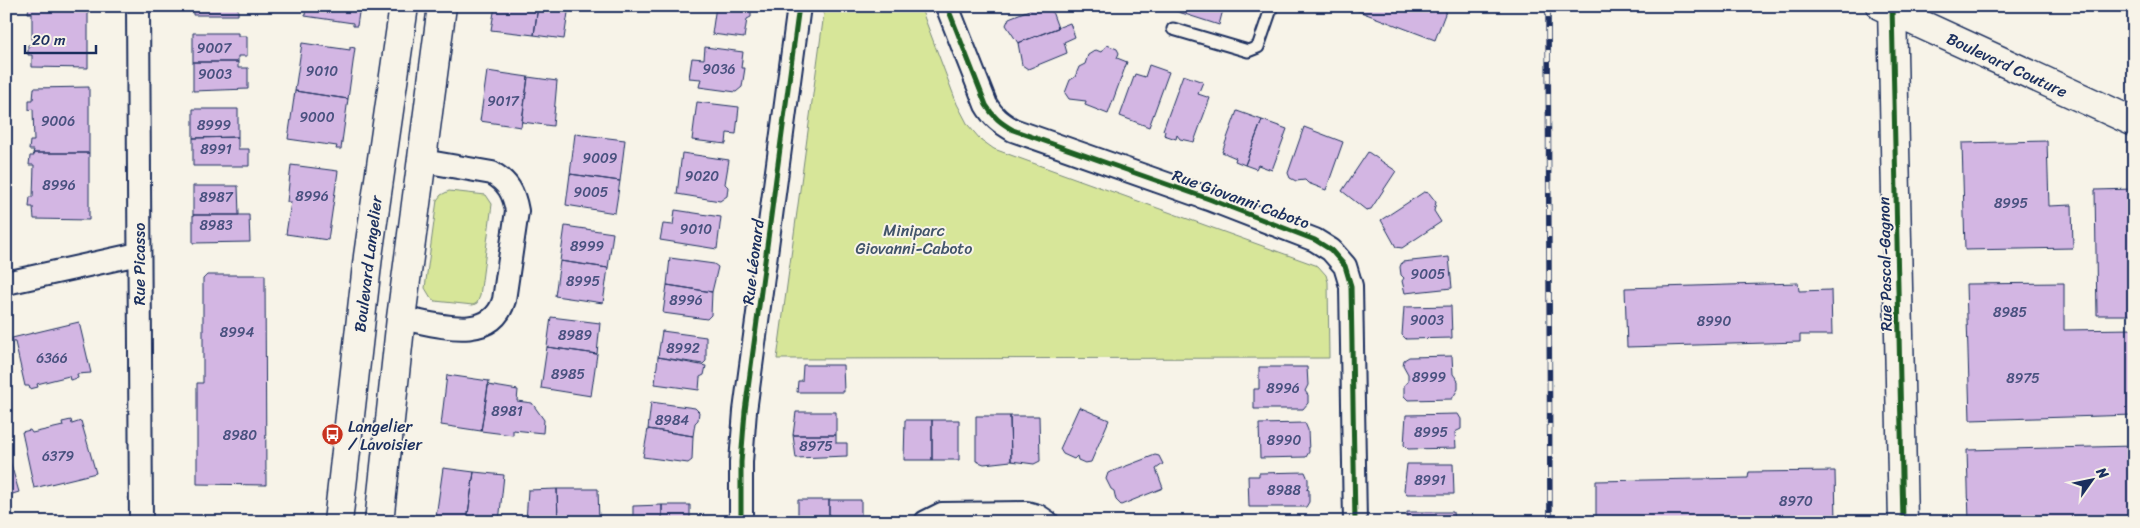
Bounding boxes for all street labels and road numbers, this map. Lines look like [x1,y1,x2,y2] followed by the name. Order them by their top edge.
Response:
[1942,24,2072,106] street label: Boulevard Couture
[1168,161,1314,237] street label: Rue Giovanni Caboto
[345,193,391,334] street label: Boulevard Langelier
[1869,196,1901,332] street label: Rue Pascal-Gagnon
[733,216,773,306] street label: Rue Léonard
[125,223,154,305] street label: Rue Picasso

